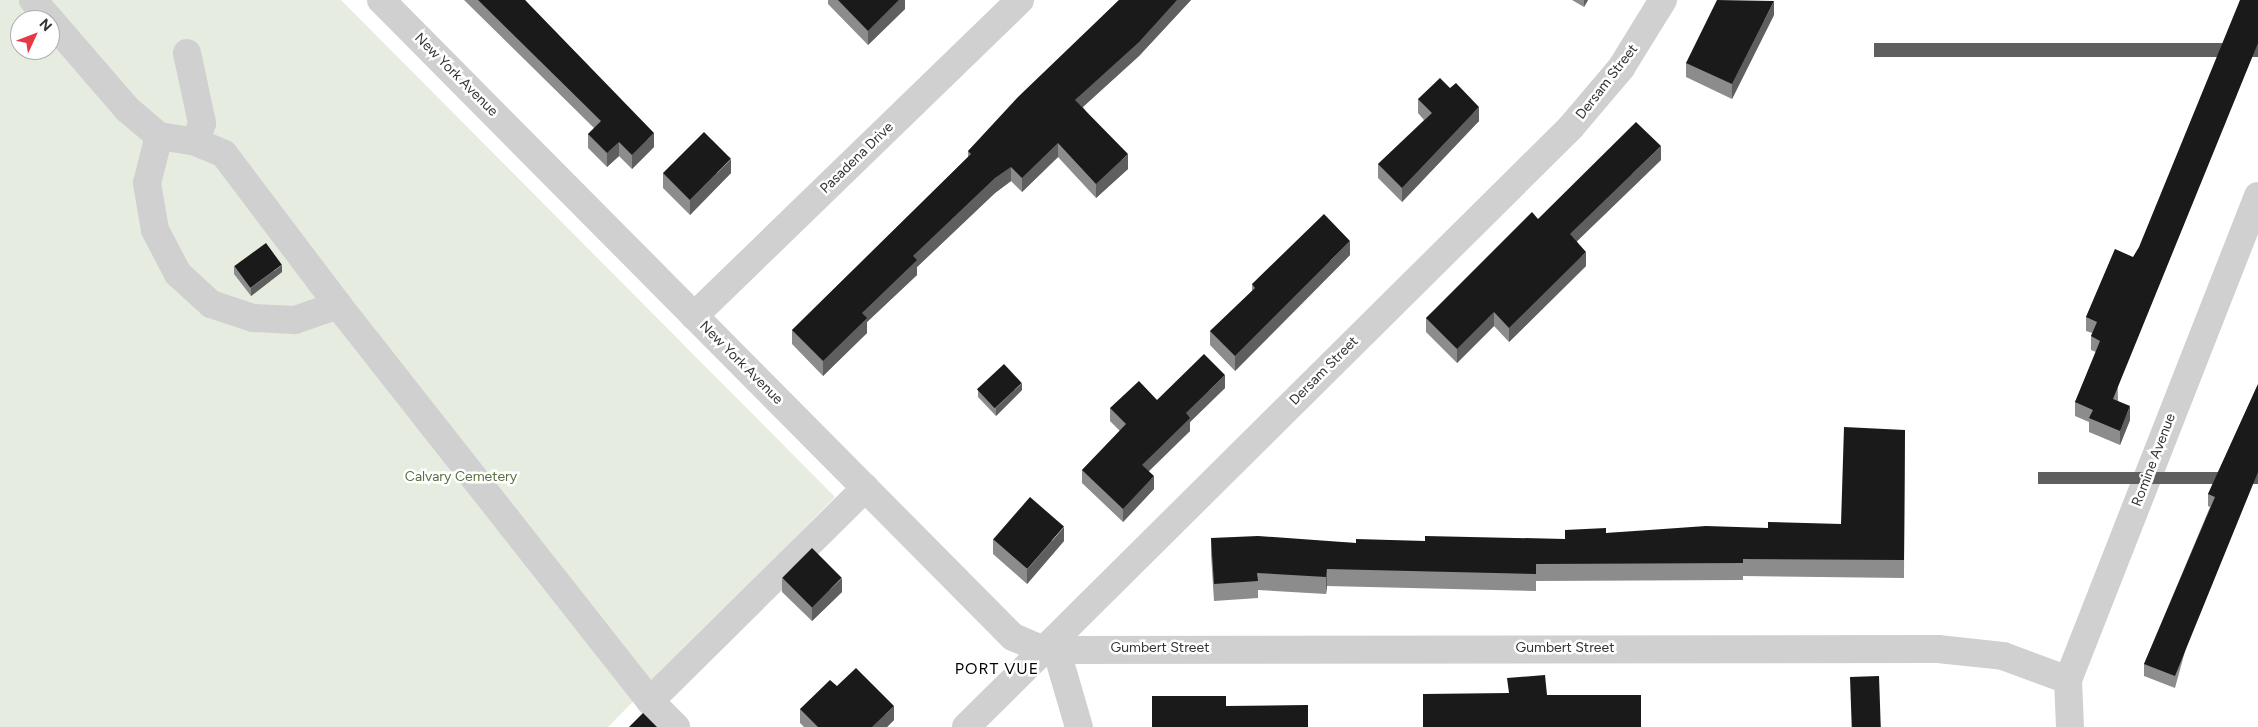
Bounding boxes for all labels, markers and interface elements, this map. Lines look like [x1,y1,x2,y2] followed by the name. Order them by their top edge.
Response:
[10,10,60,60] north arrow
[36,15,56,35] text: N
[411,30,501,120] street label: New York Avenue
[1573,41,1641,123] street label: Dersam Street
[817,119,897,197] street label: Pasadena Drive
[696,318,786,408] street label: New York Avenue
[1286,333,1362,409] street label: Dersam Street
[2129,411,2179,509] street label: Romine Avenue
[405,469,517,485] park label: Calvary Cemetery
[1111,640,1209,656] street label: Gumbert Street
[1516,640,1614,656] street label: Gumbert Street
[954,659,1040,679] district label: PORT VUE

